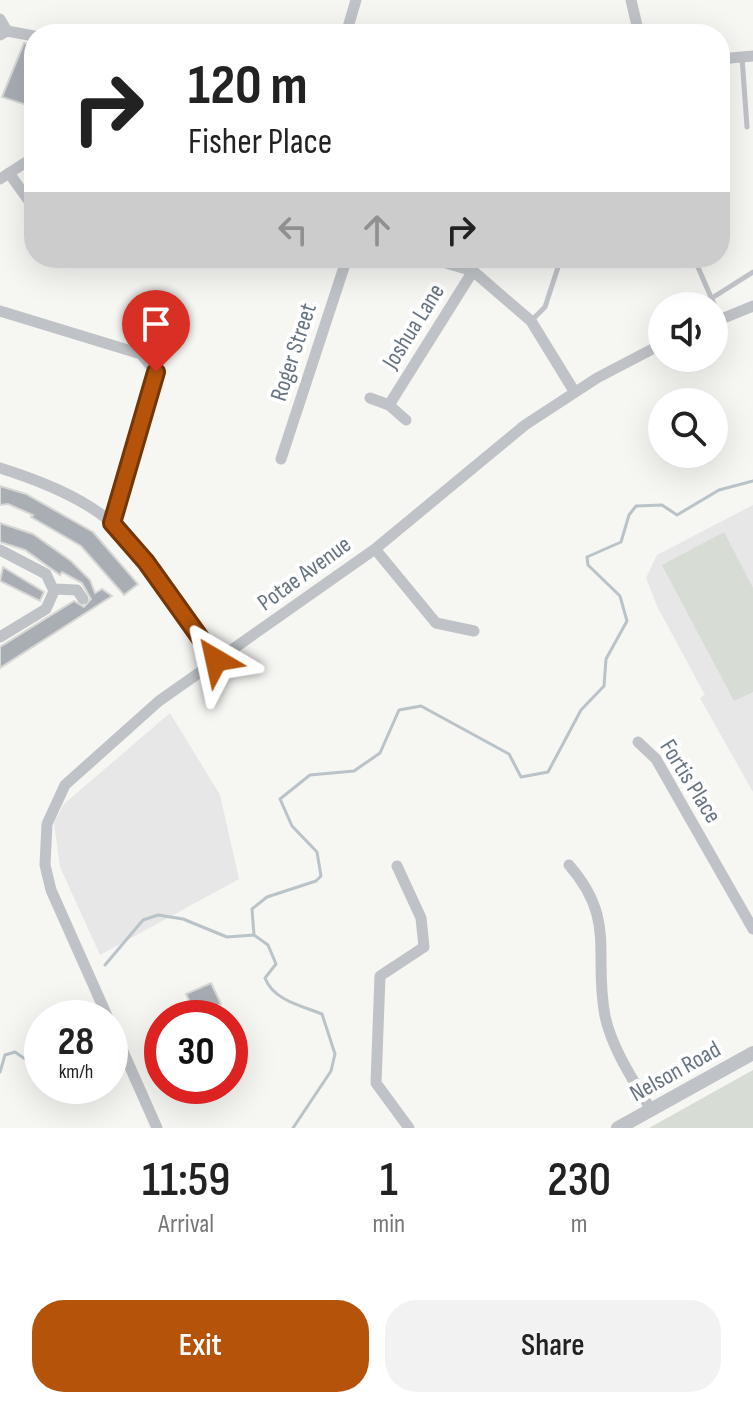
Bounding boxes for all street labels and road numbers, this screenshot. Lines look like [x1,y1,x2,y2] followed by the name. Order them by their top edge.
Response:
[375,278,451,375] street label: Joshua Lane
[264,300,323,405] street label: Roger Street
[252,530,357,617] street label: Potae Avenue
[654,734,728,828] street label: Fortis Place
[625,1035,726,1108] street label: Nelson Road

